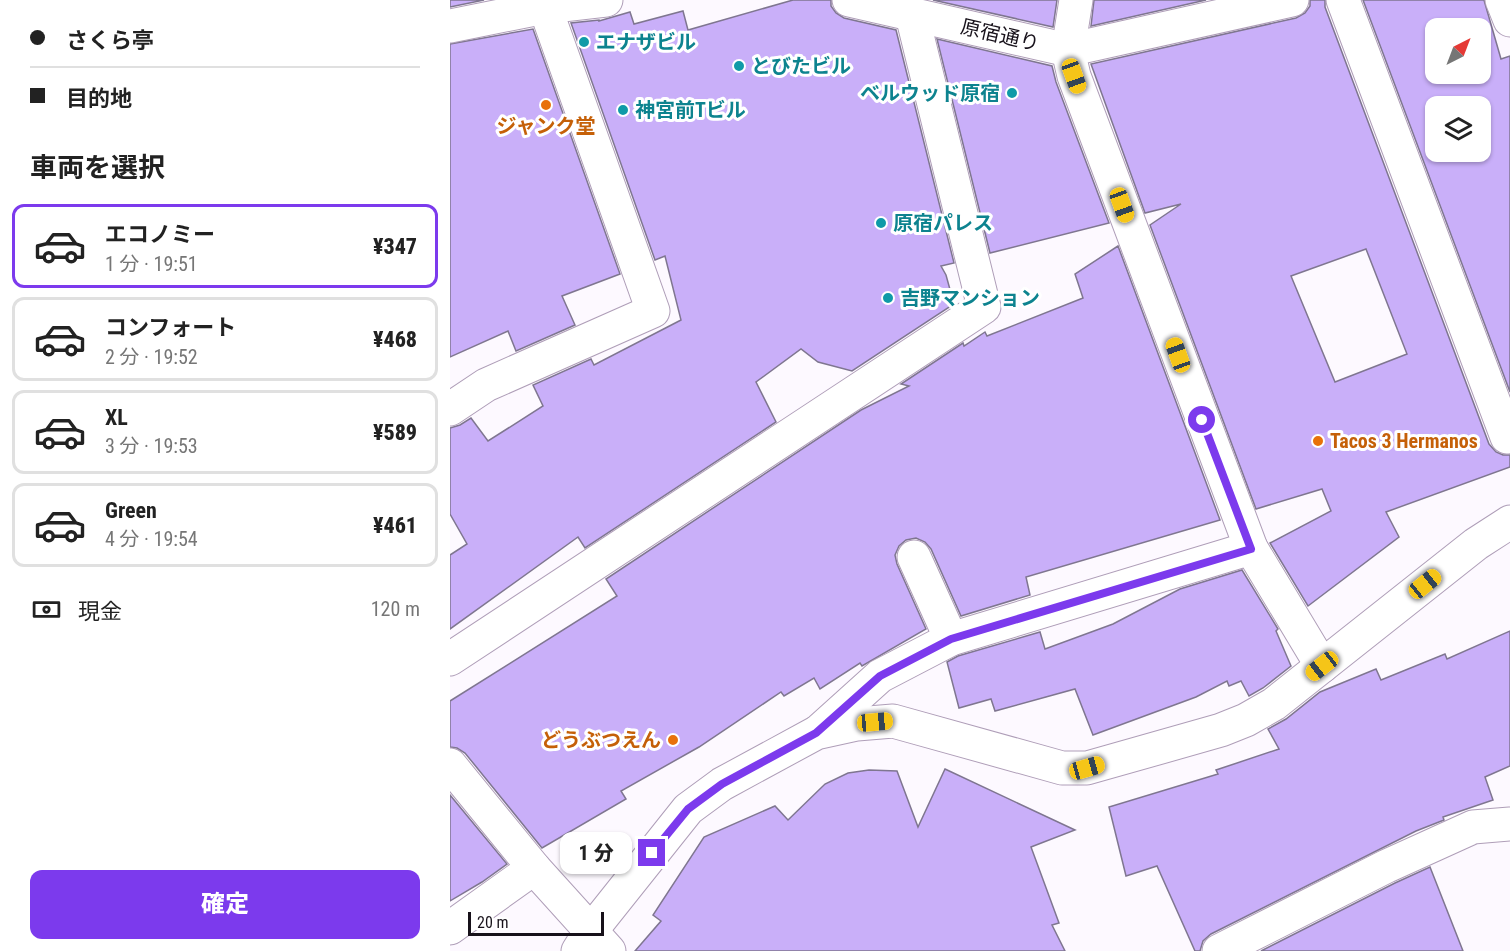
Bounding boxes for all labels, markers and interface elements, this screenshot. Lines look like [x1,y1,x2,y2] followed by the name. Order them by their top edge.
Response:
[958,14,1042,56] street label: 原宿通り
[1425,18,1491,84] north arrow
[1425,18,1491,162] map controls
[66,28,154,53] text: さくら亭
[596,30,696,54] place label: エナザビル
[577,35,591,49] marker: エナザビル
[751,54,851,78] place label: とびたビル
[1059,56,1089,96] car
[732,59,746,73] marker: とびたビル
[860,81,1000,105] place label: ベルウッド原宿
[66,86,132,111] text: 目的地
[1005,86,1019,100] marker: ベルウッド原宿
[1425,96,1491,162] button: layers
[539,98,553,112] marker: ジャンク堂
[635,98,746,122] place label: 神宮前Tビル
[616,103,630,117] marker: 神宮前Tビル
[497,114,596,138] place label: ジャンク堂
[30,152,165,184] text: 車両を選択
[1107,185,1137,225] car
[893,211,993,235] place label: 原宿パレス
[874,216,888,230] marker: 原宿パレス
[33,219,87,273] icon: car
[105,222,215,247] text: エコノミー
[373,234,417,259] text: ¥347
[105,252,198,276] text: 1 分 · 19:51
[900,286,1040,310] place label: 吉野マンション
[881,291,895,305] marker: 吉野マンション
[33,312,87,366] icon: car
[105,315,236,340] text: コンフォート
[373,327,417,352] text: ¥468
[1163,335,1193,375] car
[105,345,198,369] text: 2 分 · 19:52
[33,405,87,459] icon: car
[105,405,128,430] text: XL
[1188,406,1215,433] route start
[373,420,417,445] text: ¥589
[1330,429,1478,453] place label: Tacos 3 Hermanos
[105,434,198,458] text: 3 分 · 19:53
[1311,434,1325,448] marker: Tacos 3 Hermanos
[33,498,87,552] icon: car
[105,498,157,523] text: Green
[373,513,417,538] text: ¥461
[105,527,198,551] text: 4 分 · 19:54
[1405,566,1445,602] car
[30,593,63,626] icon: cash
[371,597,420,621] text: 120 m
[78,599,122,624] text: 現金
[1302,648,1342,684] car
[856,711,894,733] car
[541,728,661,752] place label: どうぶつえん
[666,733,680,747] marker: どうぶつえん
[1067,754,1107,782] car
[559,832,631,874] callout: 1 分
[638,839,665,866] route end
[579,841,613,865] text: 1 分
[30,870,420,939] button: 確定
[468,909,604,936] scale bar
[477,913,509,932] text: 20 m

